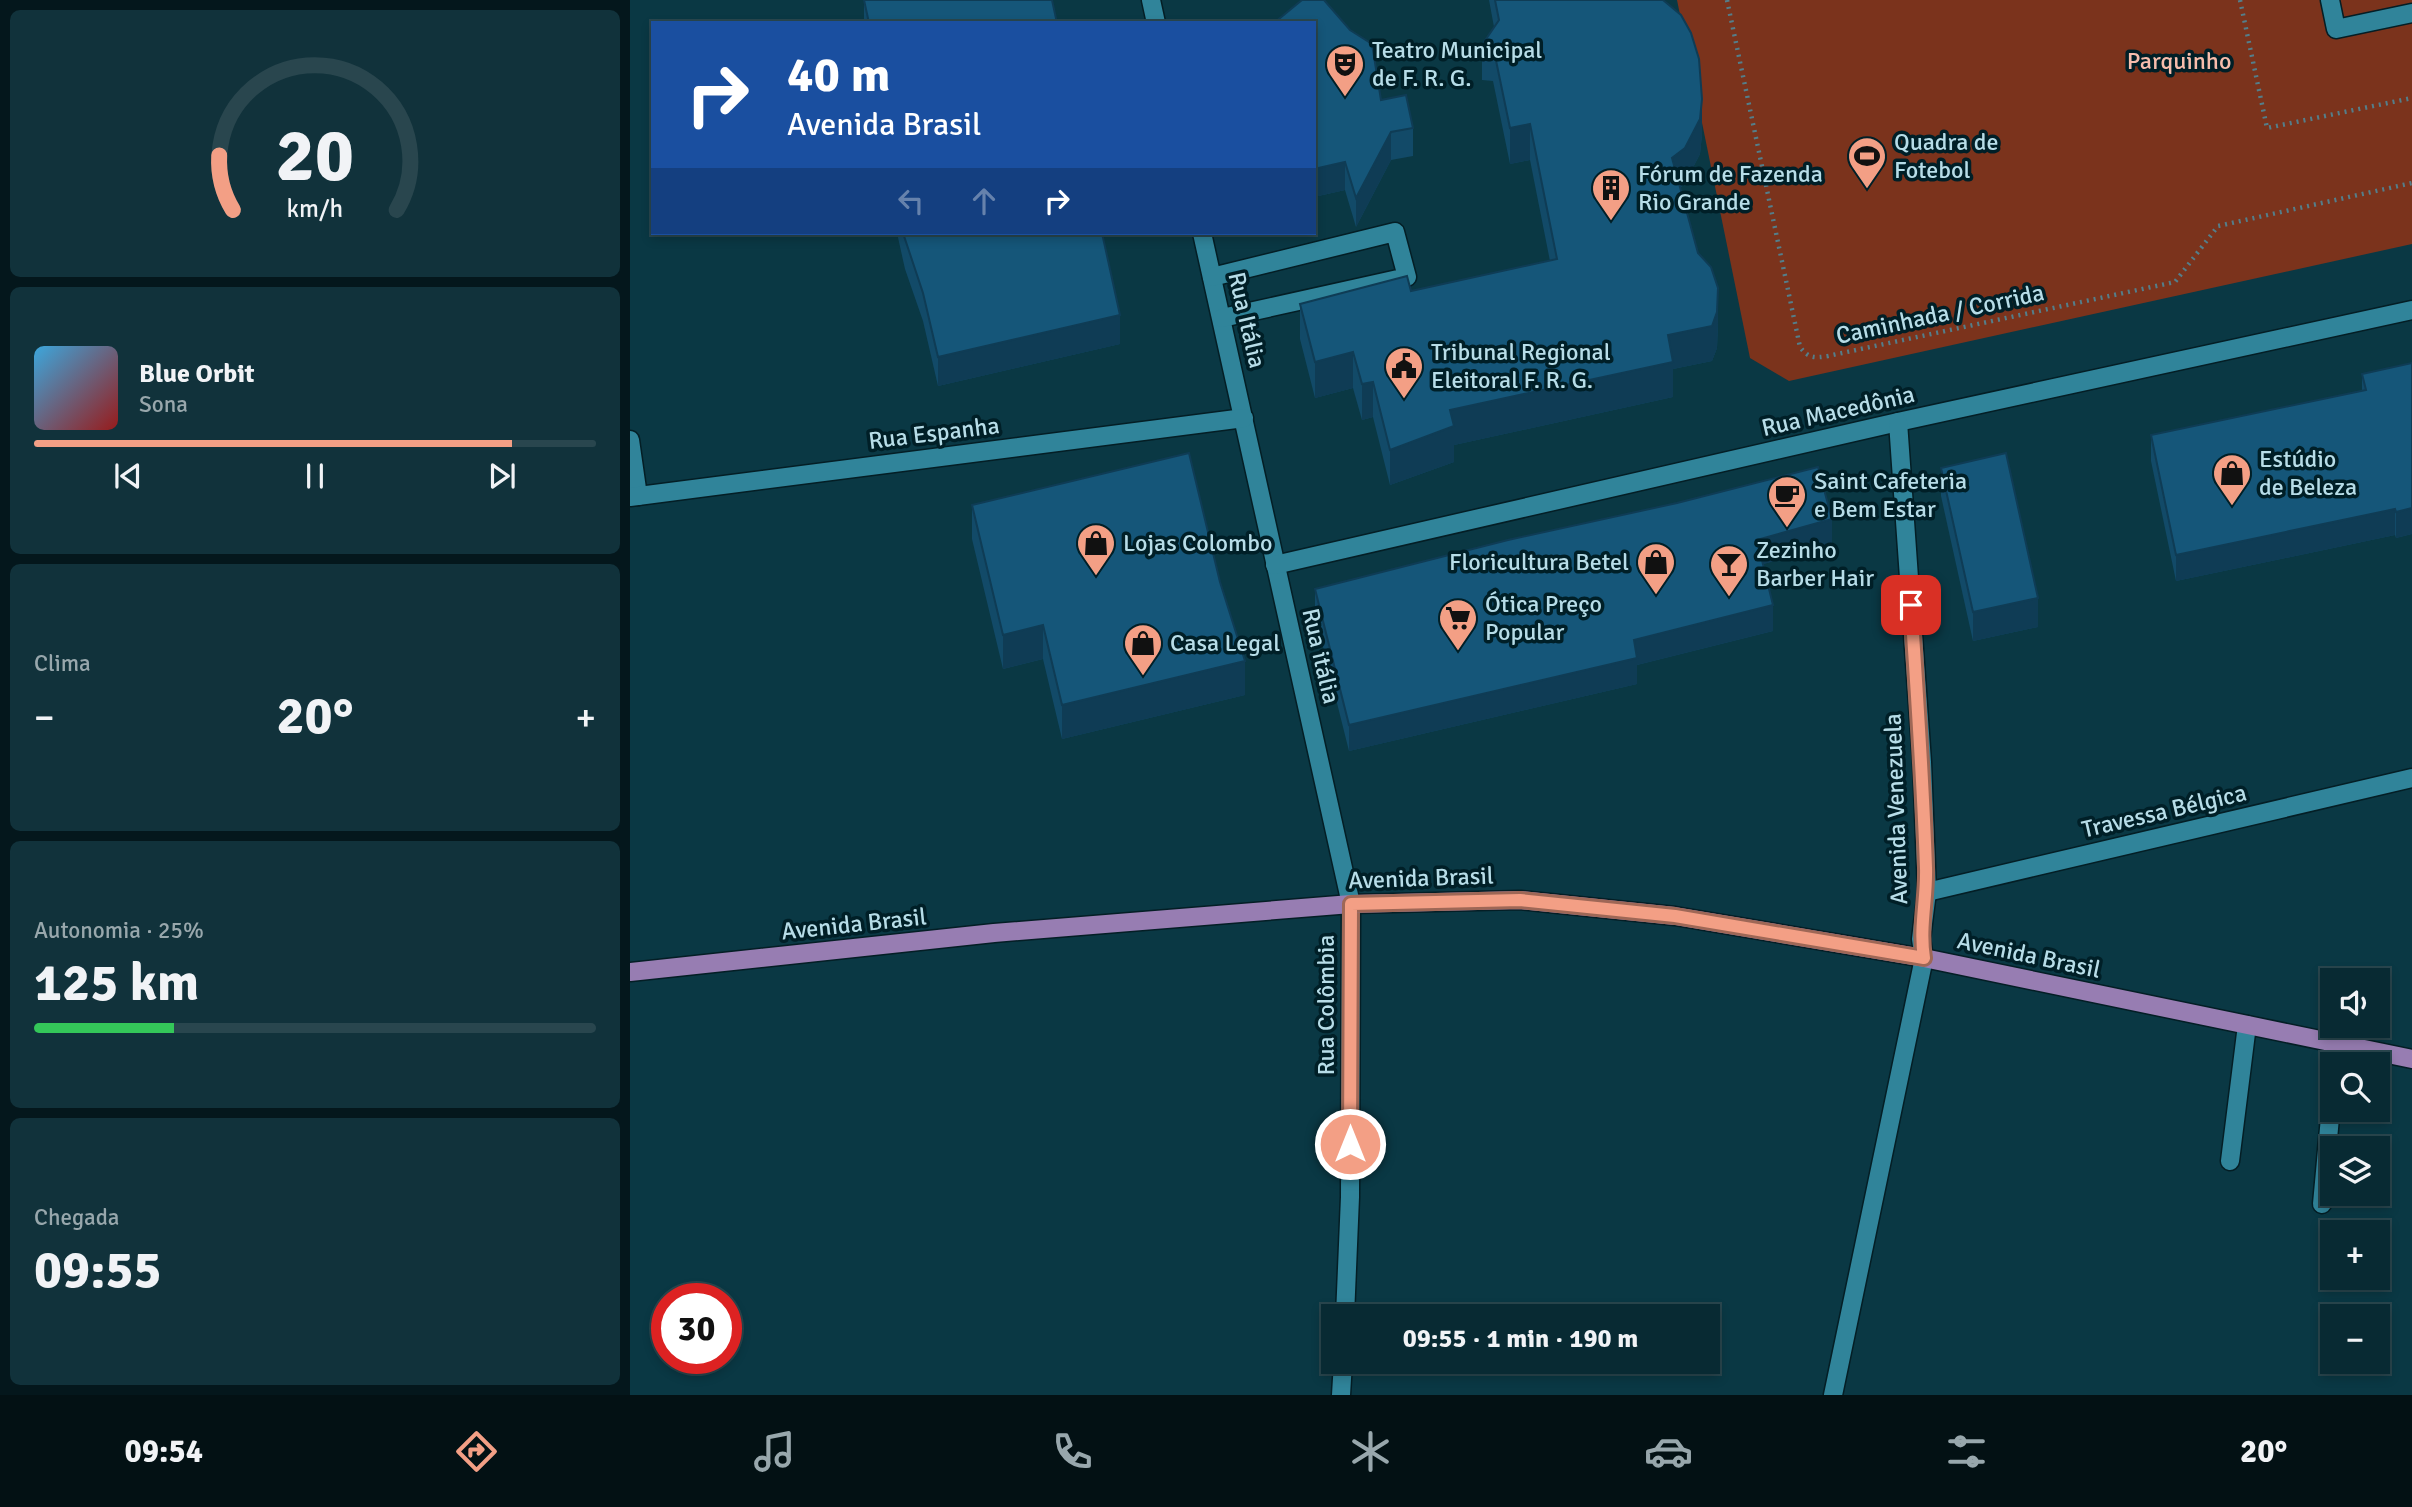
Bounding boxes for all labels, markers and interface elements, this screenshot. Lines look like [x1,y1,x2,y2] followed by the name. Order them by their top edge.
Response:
[1372,35,1542,93] place label: Teatro Municipal de F. R. G.
[1324,43,1366,98] theatre icon: Teatro Municipal de F. R. G.
[787,45,890,105] text: 40 m
[2127,46,2231,76] park label: Parquinho
[672,49,763,140] icon: right
[787,105,981,144] text: Avenida Brasil
[276,112,354,201] text: 20
[1894,127,1998,185] place label: Quadra de Fotebol
[1846,135,1888,190] sports icon: Quadra de Fotebol
[1638,159,1823,217] place label: Fórum de Fazenda Rio Grande
[1590,167,1632,222] building icon: Fórum de Fazenda Rio Grande
[892,182,930,220] icon: left
[965,182,1003,220] icon: ahead
[1038,182,1076,220] icon: right
[287,192,343,223] text: km/h
[1221,269,1273,371] street label: Rua Itália
[1833,277,2047,351] street label: Caminhada / Corrida
[1431,337,1611,395] place label: Tribunal Regional Eleitoral F. R. G.
[1383,345,1425,400] public building icon: Tribunal Regional Eleitoral F. R. G.
[139,358,255,390] text: Blue Orbit
[1759,379,1917,443] street label: Rua Macedônia
[139,390,188,419] text: Sona
[867,410,1001,456] street label: Rua Espanha
[2259,444,2357,502] place label: Estúdio de Beleza
[2211,452,2253,507] shop icon: Estúdio de Beleza
[109,457,147,495] icon: previous
[296,457,334,495] icon: pause
[483,457,521,495] icon: next
[1814,466,1967,524] place label: Saint Cafeteria e Bem Estar
[1766,474,1808,529] cafe icon: Saint Cafeteria e Bem Estar
[1075,522,1117,577] shop icon: Lojas Colombo
[1123,528,1272,558] place label: Lojas Colombo
[1756,535,1874,593] place label: Zezinho Barber Hair
[1635,541,1677,596] shop icon: Floricultura Betel
[1708,543,1750,598] bar icon: Zezinho Barber Hair
[1449,547,1629,577] place label: Floricultura Betel
[1881,575,1941,635] pin
[1892,586,1930,624] icon: arrive
[1485,589,1602,647] place label: Ótica Preço Popular
[1437,597,1479,652] supermarket icon: Ótica Preço Popular
[1295,605,1347,707] street label: Rua itália
[1122,622,1164,677] shop icon: Casa Legal
[1170,628,1280,658] place label: Casa Legal
[34,649,91,678] text: Clima
[277,684,353,748] text: 20°
[34,694,55,741] text: −
[575,694,596,741] text: +
[1878,713,1914,905] street label: Avenida Venezuela
[2079,777,2249,845] street label: Travessa Bélgica
[1348,860,1494,896] street label: Avenida Brasil
[780,901,928,947] street label: Avenida Brasil
[34,916,204,945] text: Autonomia · 25%
[1955,925,2103,985] street label: Avenida Brasil
[1311,934,1341,1076] street label: Rua Colômbia
[34,951,199,1015] text: 125 km
[2320,968,2390,1374] map controls
[2320,968,2390,1038] button: sound
[2320,1052,2390,1122] button: search
[1313,1107,1387,1181] position arrow
[2320,1136,2390,1206] button: layers
[34,1203,119,1232] text: Chegada
[2320,1220,2390,1290] button: +
[34,1238,162,1302] text: 09:55
[651,1283,742,1374] speed limit sign: 30
[2320,1304,2390,1374] button: −
[1403,1323,1638,1355] text: 09:55 · 1 min · 190 m
[452,1427,501,1476] icon: directions
[750,1427,799,1476] icon: music
[1048,1427,1097,1476] icon: phone
[1346,1427,1395,1476] icon: climate
[1644,1427,1693,1476] icon: car
[1942,1427,1991,1476] icon: filters
[125,1432,203,1471] text: 09:54
[2240,1432,2287,1471] text: 20°

